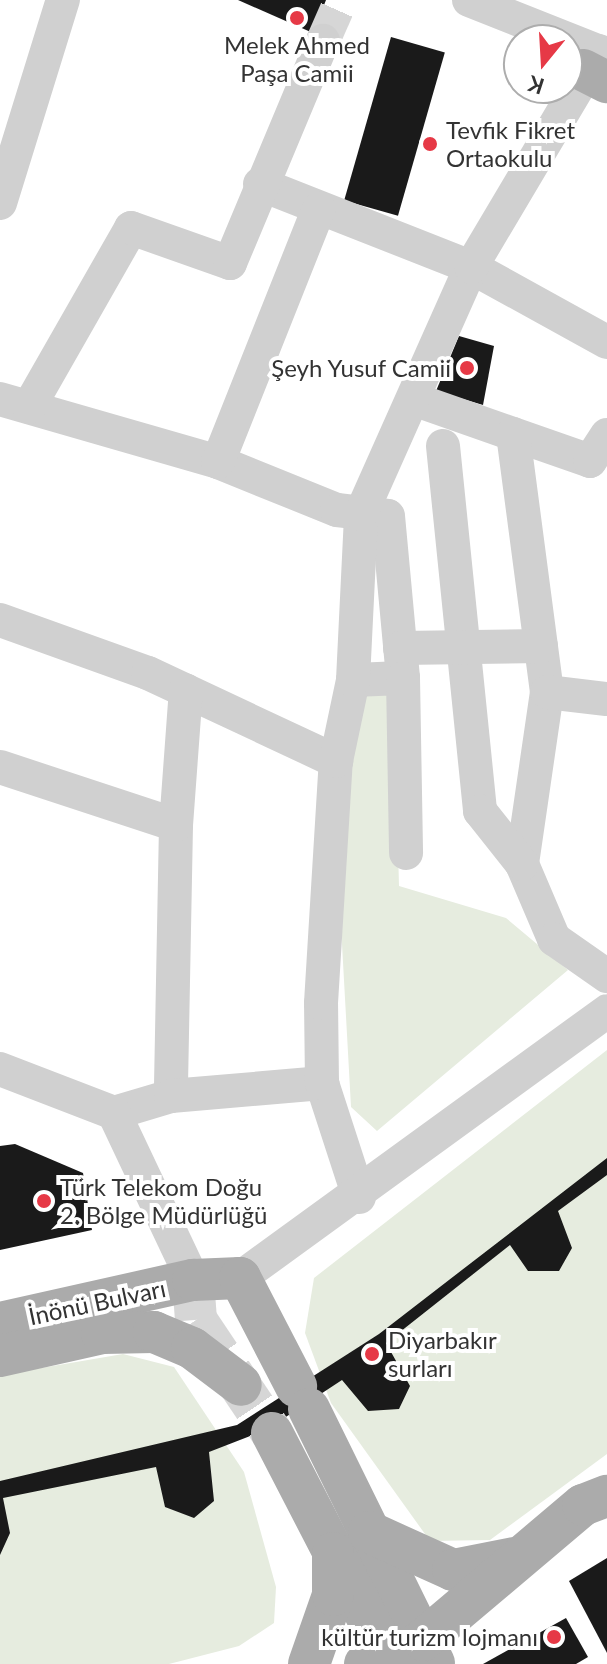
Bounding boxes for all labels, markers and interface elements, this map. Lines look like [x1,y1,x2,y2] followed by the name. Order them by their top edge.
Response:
[288,9,306,27] marker: Melek Ahmed Paşa Camii
[503,24,583,104] north arrow
[224,31,370,87] place label: Melek Ahmed Paşa Camii
[525,70,547,101] text: K
[446,116,575,172] place label: Tevfik Fikret Ortaokulu
[421,135,439,153] marker: Tevfik Fikret Ortaokulu
[270,354,451,382] place label: Şeyh Yusuf Camii
[458,359,476,377] marker: Şeyh Yusuf Camii
[60,1173,267,1229] place label: Türk Telekom Doğu 2. Bölge Müdürlüğü
[35,1192,53,1210] marker: Türk Telekom Doğu 2. Bölge Müdürlüğü
[26,1273,168,1331] street label: İnönü Bulvarı
[388,1326,497,1382] place label: Diyarbakır surları
[363,1345,381,1363] marker: Diyarbakır surları
[321,1623,538,1651] place label: kültür turizm lojmanı
[545,1628,563,1646] marker: kültür turizm lojmanı

